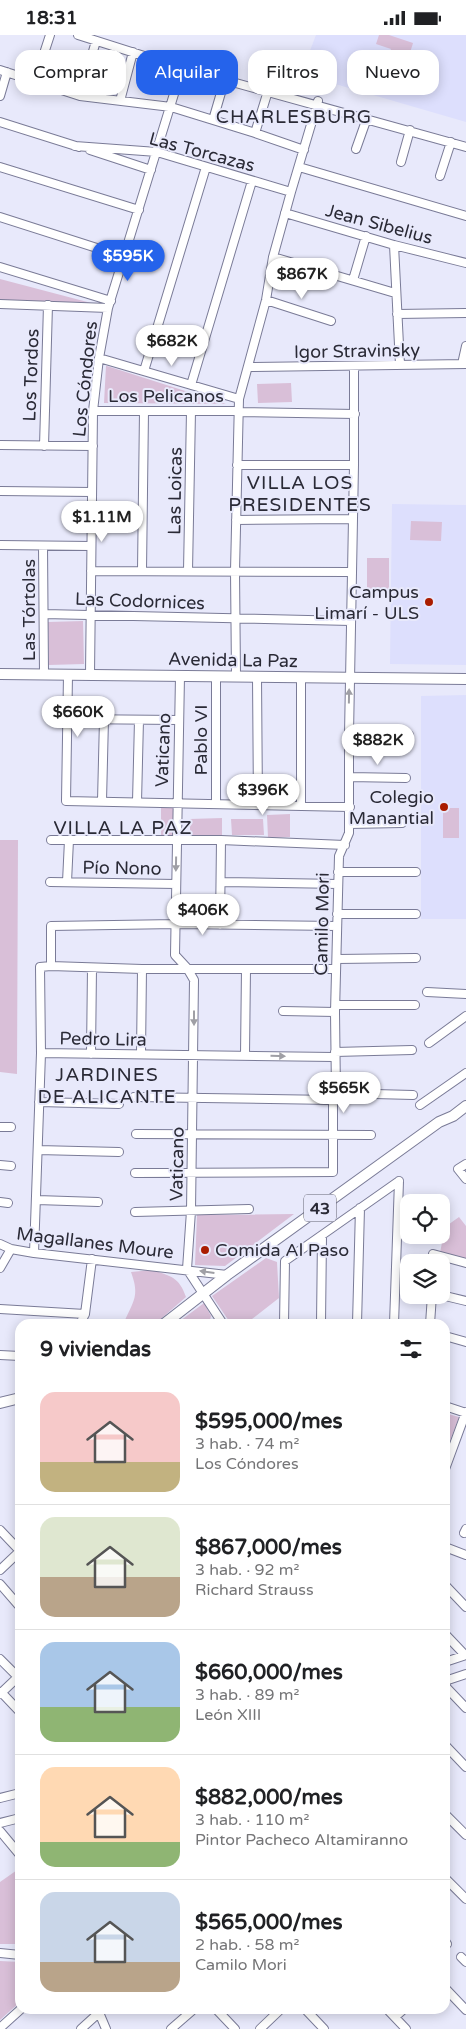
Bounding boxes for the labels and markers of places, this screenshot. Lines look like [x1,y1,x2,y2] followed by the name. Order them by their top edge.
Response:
[93,239,163,282] pin: $595K
[267,257,337,300] pin: $867K
[137,325,207,367] pin: $682K
[61,501,143,543] pin: $1.11M
[314,581,419,624] place label: Campus Limarí - ULS
[423,596,435,608] marker: Campus Limarí - ULS
[43,695,113,738] pin: $660K
[343,723,413,766] pin: $882K
[228,773,298,816] pin: $396K
[349,786,434,829] place label: Colegio Manantial
[438,801,450,813] marker: Colegio Manantial
[168,893,238,936] pin: $406K
[309,1071,379,1114] pin: $565K
[215,1239,349,1261] place label: Comida Al Paso
[199,1244,211,1256] marker: Comida Al Paso

